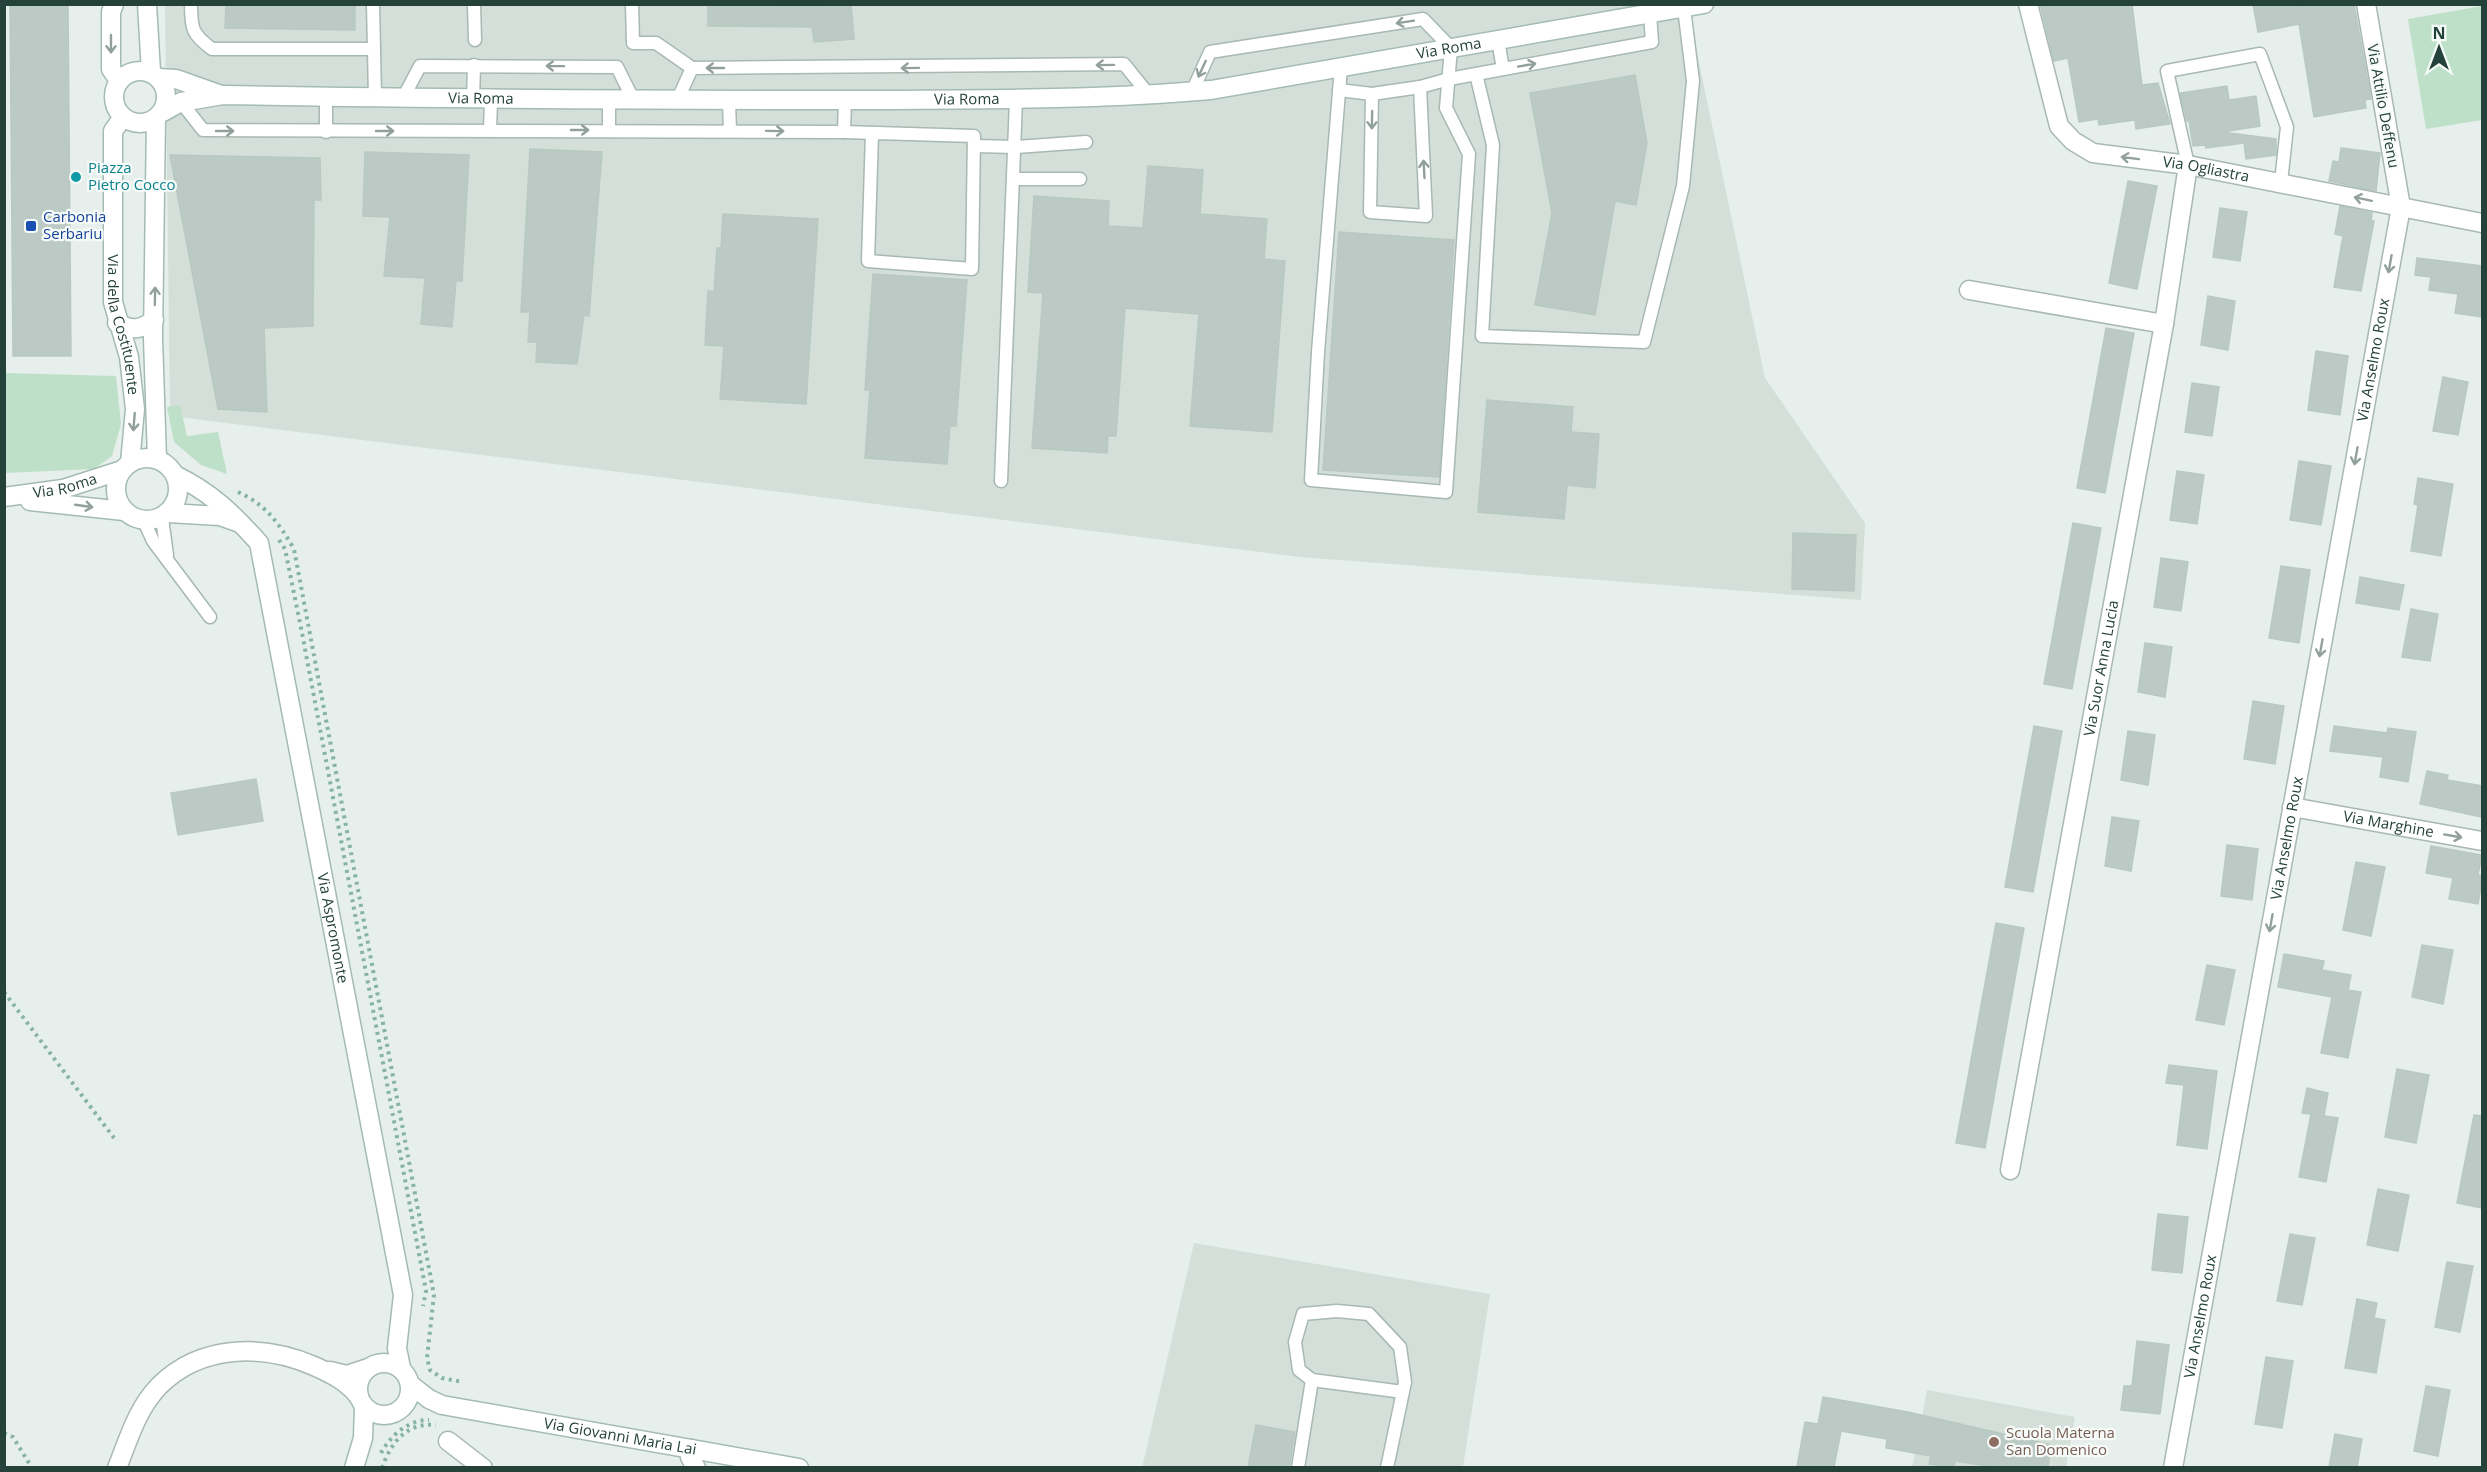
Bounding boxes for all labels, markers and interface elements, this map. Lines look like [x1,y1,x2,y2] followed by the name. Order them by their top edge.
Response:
[1396,16,1416,27] one-way arrow
[2409,18,2469,78] north arrow
[2432,22,2446,44] text: N
[1415,32,1483,63] street label: Via Roma
[105,33,117,53] one-way arrow
[2363,42,2405,169] street label: Via Attilio Deffenu
[1096,59,1116,70] one-way arrow
[1196,59,1208,77] one-way arrow
[1517,59,1537,70] one-way arrow
[545,60,565,72] one-way arrow
[706,62,726,74] one-way arrow
[901,62,921,74] one-way arrow
[448,87,514,108] street label: Via Roma
[934,88,1000,109] street label: Via Roma
[1366,109,1377,129] one-way arrow
[569,124,589,136] one-way arrow
[215,125,235,137] one-way arrow
[374,125,394,137] one-way arrow
[764,125,784,137] one-way arrow
[2162,151,2251,186] street label: Via Ogliastra
[2121,152,2140,163] one-way arrow
[88,157,176,194] place label: Piazza Pietro Cocco
[1418,160,1429,180] one-way arrow
[69,170,83,184] marker: Piazza Pietro Cocco
[2354,192,2373,204] one-way arrow
[43,206,106,243] place label: Carbonia Serbariu
[24,219,38,233] marker: Carbonia Serbariu
[104,254,144,396] street label: Via della Costituente
[2385,254,2396,274] one-way arrow
[149,287,160,307] one-way arrow
[2351,296,2393,423] street label: Via Anselmo Roux
[128,411,139,431] one-way arrow
[2350,446,2361,466] one-way arrow
[31,468,99,502] street label: Via Roma
[73,501,93,512] one-way arrow
[2078,598,2123,738] street label: Via Suor Anna Lucia
[2315,638,2326,658] one-way arrow
[2265,774,2307,901] street label: Via Anselmo Roux
[2342,805,2436,841] street label: Via Marghine
[2443,831,2462,842] one-way arrow
[313,871,354,985] street label: Via Aspromonte
[2265,912,2276,932] one-way arrow
[2178,1253,2220,1380] street label: Via Anselmo Roux
[542,1412,698,1459] street label: Via Giovanni Maria Lai
[2006,1422,2115,1459] place label: Scuola Materna San Domenico
[1987,1435,2001,1449] marker: Scuola Materna San Domenico

